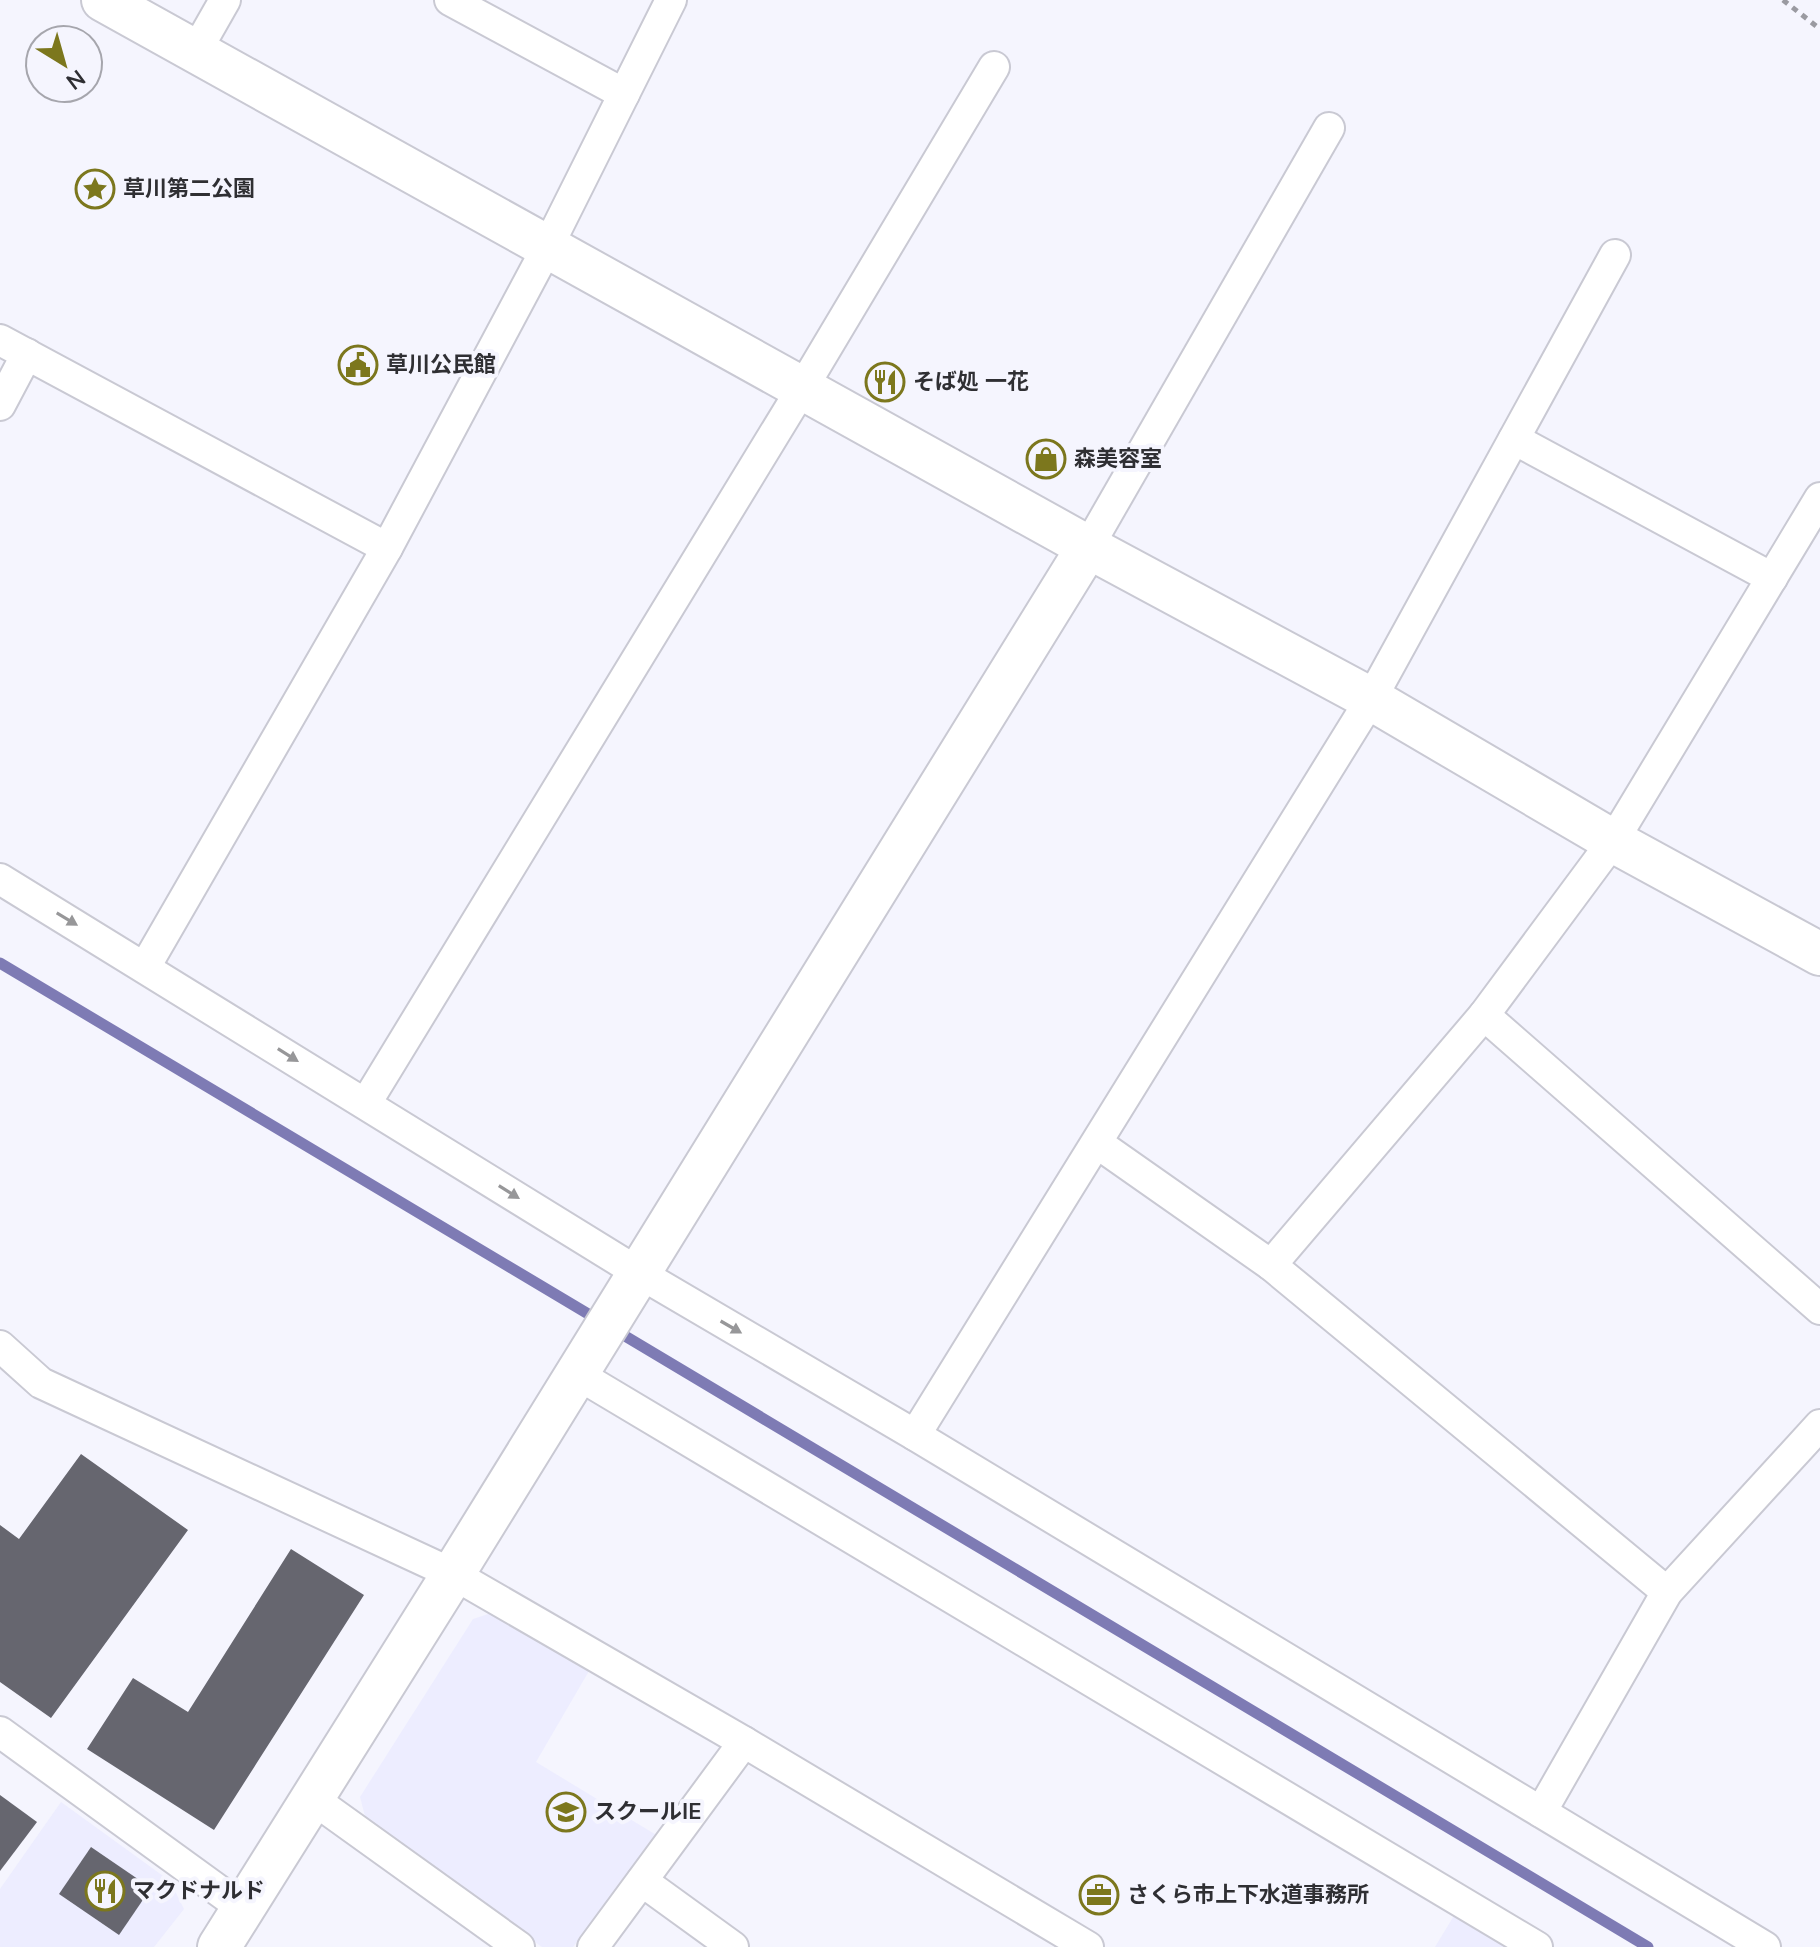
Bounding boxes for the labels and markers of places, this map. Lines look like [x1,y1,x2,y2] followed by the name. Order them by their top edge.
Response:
[74,168,116,210] place icon: 草川第二公園
[123,174,255,204] place label: 草川第二公園
[337,344,379,386] public building icon: 草川公民館
[386,350,496,380] place label: 草川公民館
[864,361,906,403] restaurant icon: そば処 一花
[913,367,1029,397] place label: そば処 一花
[1025,438,1067,480] shop icon: 森美容室
[1074,444,1162,474] place label: 森美容室
[545,1791,587,1833] school or university icon: スクールIE
[594,1797,701,1827] place label: スクールIE
[84,1870,126,1912] restaurant icon: マクドナルド
[1078,1874,1120,1916] office icon: さくら市上下水道事務所
[133,1876,265,1906] place label: マクドナルド
[1127,1880,1369,1910] place label: さくら市上下水道事務所

